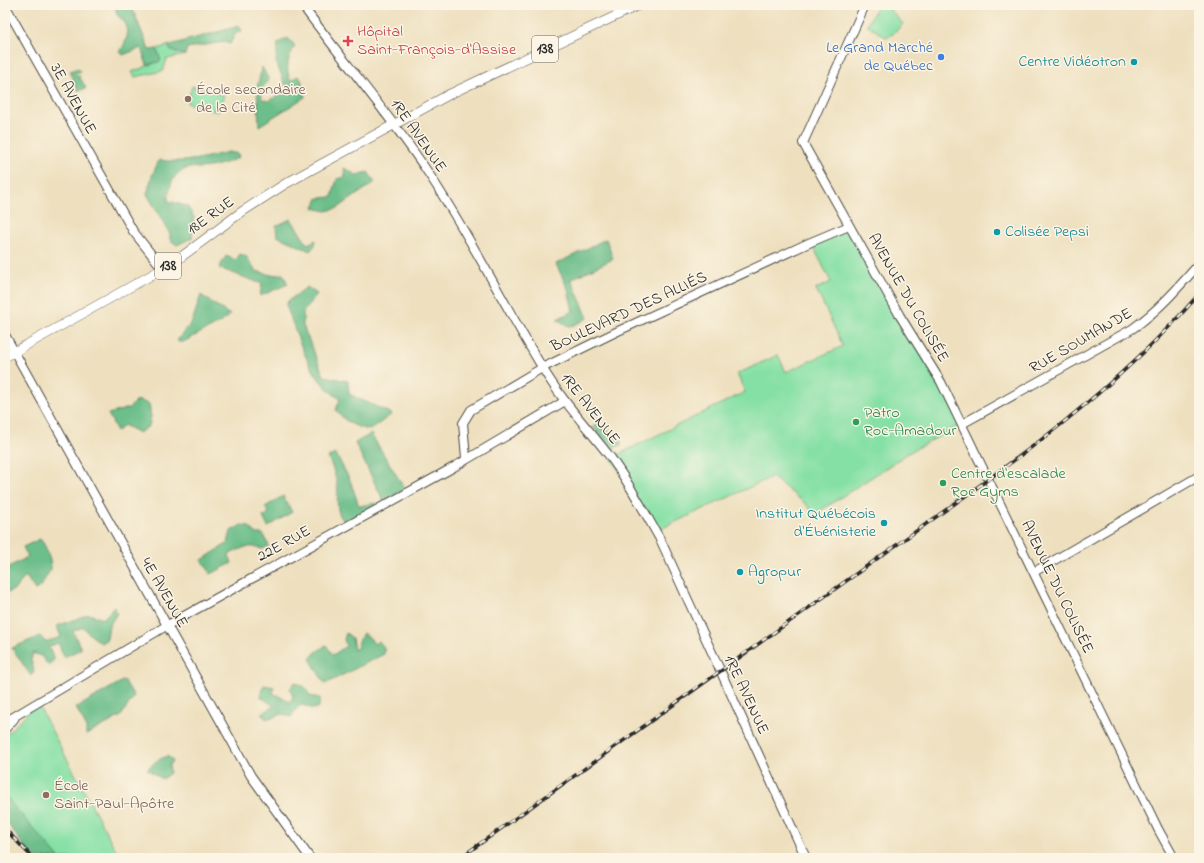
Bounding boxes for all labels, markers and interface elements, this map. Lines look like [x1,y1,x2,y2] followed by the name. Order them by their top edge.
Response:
[357,20,517,62] place label: Hôpital Saint-François-d'Assise
[342,35,354,47] marker: Hôpital Saint-François-d'Assise
[532,36,558,62] road number: 138
[826,36,934,78] place label: Le Grand Marché de Québec
[1018,50,1126,74] place label: Centre Vidéotron
[936,52,946,62] marker: Le Grand Marché de Québec
[1129,57,1139,67] marker: Centre Vidéotron
[44,59,102,139] street label: 3E AVENUE
[196,78,307,120] place label: École secondaire de la Cité
[183,94,193,104] marker: École secondaire de la Cité
[384,94,452,178] street label: 1RE AVENUE
[182,191,240,241] street label: 18E RUE
[1005,220,1089,244] place label: Colisée Pepsi
[992,227,1002,237] marker: Colisée Pepsi
[861,229,955,367] street label: AVENUE DU COLISÉE
[155,253,181,279] road number: 138
[546,265,711,359] street label: BOULEVARD DES ALLIÉS
[1025,302,1137,380] street label: RUE SOUMANDE
[554,368,626,450] street label: 1RE AVENUE
[864,401,957,443] place label: Patro Roc-Amadour
[851,417,861,427] marker: Patro Roc-Amadour
[951,462,1066,504] place label: Centre d'escalade Roc Gyms
[938,478,948,488] marker: Centre d'escalade Roc Gyms
[755,502,877,544] place label: Institut Québécois d'Ébénisterie
[1014,516,1100,658] street label: AVENUE DU COLISÉE
[879,518,889,528] marker: Institut Québécois d'Ébénisterie
[253,519,315,569] street label: 22E RUE
[134,553,194,633] street label: 4E AVENUE
[748,560,801,584] place label: Agropur
[735,567,745,577] marker: Agropur
[717,651,775,739] street label: 1RE AVENUE
[54,774,175,816] place label: École Saint-Paul-Apôtre
[41,790,51,800] marker: École Saint-Paul-Apôtre

